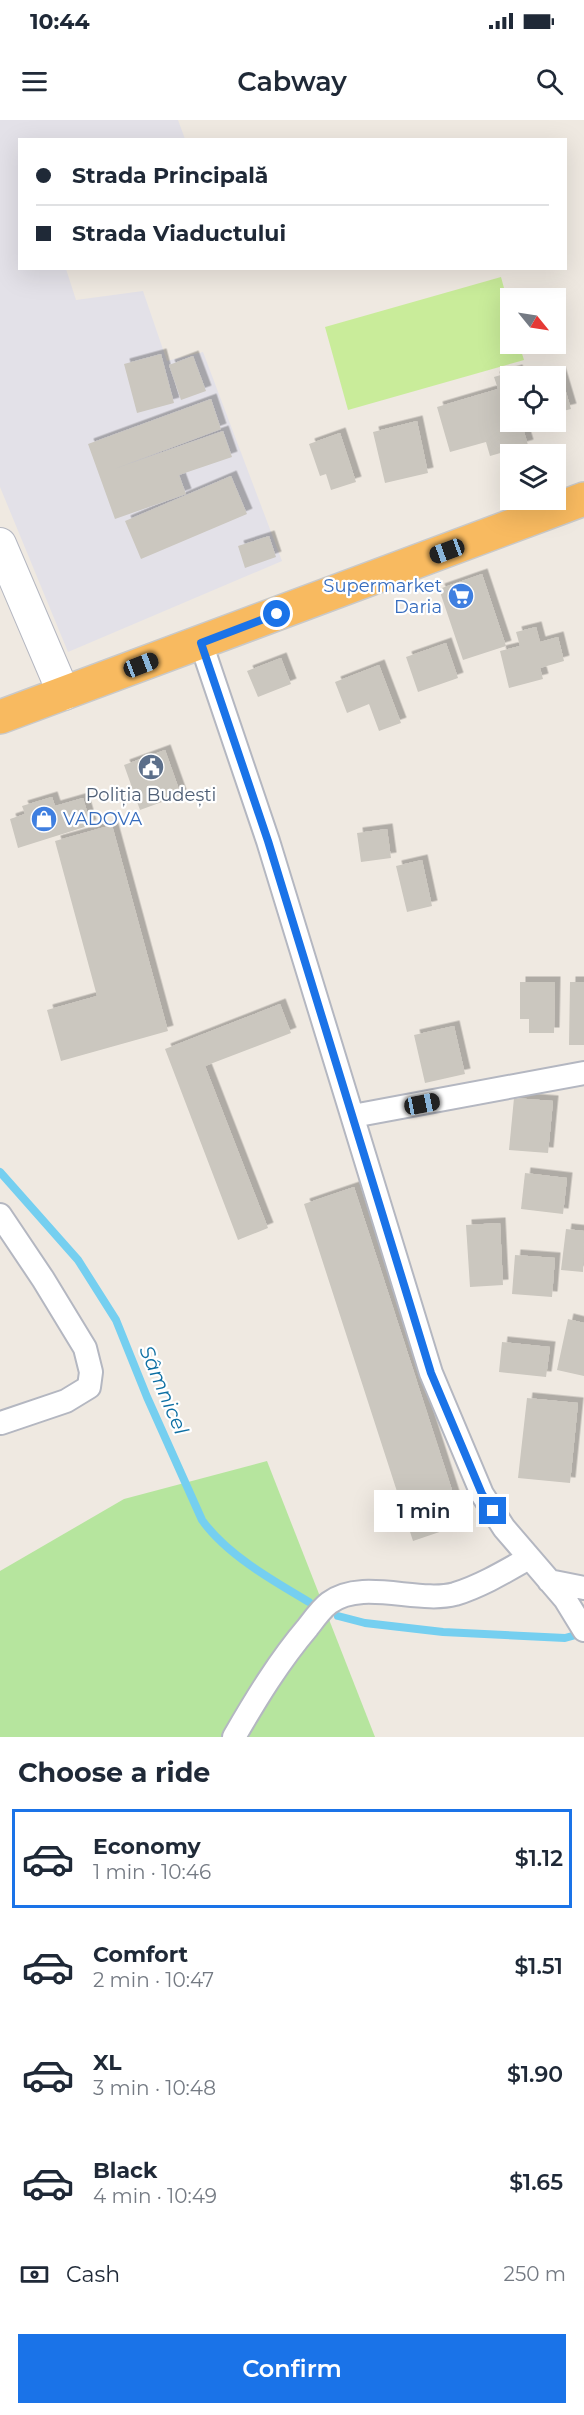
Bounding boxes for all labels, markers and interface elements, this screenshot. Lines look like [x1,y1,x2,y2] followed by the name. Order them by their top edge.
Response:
[30,8,90,35] text: 10:44
[18,65,51,98] icon: menu
[237,65,347,98] text: Cabway
[533,65,566,98] icon: search
[72,162,268,189] text: Strada Principală
[72,220,286,247] text: Strada Viaductului
[500,288,566,354] north arrow
[500,288,566,510] map controls
[500,366,566,432] button: locate
[500,444,566,510] button: layers
[427,536,467,566] car
[323,575,442,618] place label: Supermarket Daria
[446,581,476,611] supermarket icon: Supermarket Daria
[263,600,290,627] route start
[121,650,161,680] car
[136,752,166,782] public building icon: Poliția Budești
[86,784,216,807] place label: Poliția Budești
[29,804,59,834] shop icon: VADOVA
[63,808,142,830] place label: VADOVA
[403,1092,441,1116] car
[134,1342,194,1439] water label: Sâmnicel
[373,1490,472,1532] callout: 1 min
[479,1497,506,1524] route end
[397,1499,450,1523] text: 1 min
[18,1756,210,1789] text: Choose a ride
[21,1832,75,1886] icon: car
[93,1833,201,1860] text: Economy
[515,1845,563,1872] text: $1.12
[93,1860,211,1884] text: 1 min · 10:46
[21,1940,75,1994] icon: car
[93,1941,188,1968] text: Comfort
[514,1953,563,1980] text: $1.51
[93,1968,214,1992] text: 2 min · 10:47
[21,2048,75,2102] icon: car
[93,2049,122,2076] text: XL
[507,2061,563,2088] text: $1.90
[93,2076,216,2100] text: 3 min · 10:48
[21,2156,75,2210] icon: car
[93,2157,157,2184] text: Black
[509,2169,563,2196] text: $1.65
[93,2184,217,2208] text: 4 min · 10:49
[18,2258,51,2291] icon: cash
[66,2261,120,2288] text: Cash
[504,2262,566,2286] text: 250 m
[18,2334,566,2403] button: Confirm

